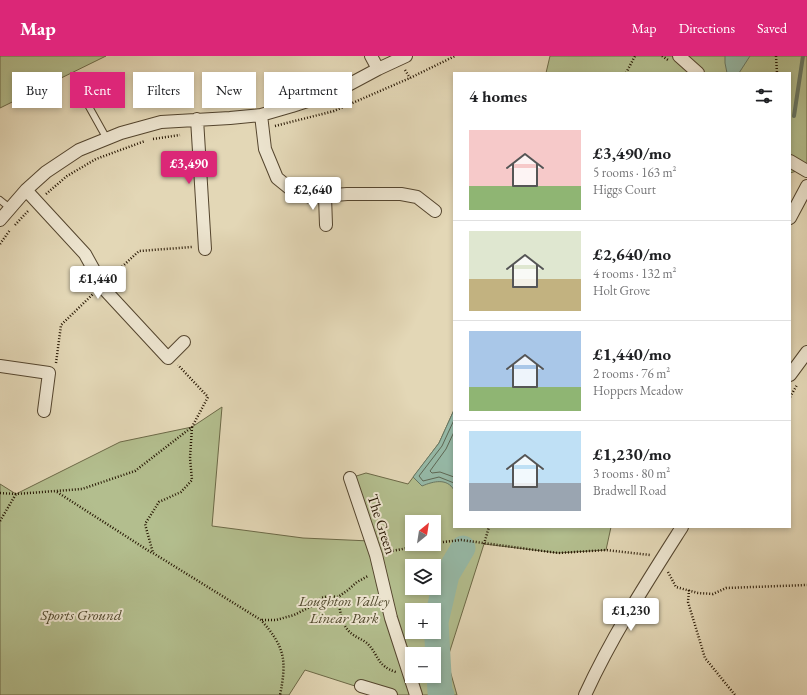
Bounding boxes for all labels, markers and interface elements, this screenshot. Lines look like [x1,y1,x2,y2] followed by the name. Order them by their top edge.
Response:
[20,16,56,41] text: Map
[631,19,657,37] text: Map
[679,19,735,37] text: Directions
[757,19,787,37] text: Saved
[12,72,62,108] chip: Buy
[70,72,125,108] chip: Rent
[133,72,194,108] chip: Filters
[202,72,256,108] chip: New
[264,72,352,108] chip: Apartment
[469,85,527,107] text: 4 homes
[753,85,775,107] icon: filters
[593,142,671,164] text: £3,490/mo
[501,146,549,194] icon: home
[156,151,222,185] pin: £3,490
[170,155,208,172] text: £3,490
[593,164,677,181] text: 5 rooms · 163 m²
[280,177,346,211] pin: £2,640
[294,181,332,198] text: £2,640
[593,181,656,198] text: Higgs Court
[593,243,671,265] text: £2,640/mo
[501,247,549,295] icon: home
[593,265,677,282] text: 4 rooms · 132 m²
[65,266,131,300] pin: £1,440
[79,270,117,287] text: £1,440
[593,282,650,299] text: Holt Grove
[593,343,671,365] text: £1,440/mo
[501,347,549,395] icon: home
[593,365,670,382] text: 2 rooms · 76 m²
[593,382,683,399] text: Hoppers Meadow
[593,443,671,465] text: £1,230/mo
[501,447,549,495] icon: home
[593,465,670,482] text: 3 rooms · 80 m²
[593,482,666,499] text: Bradwell Road
[363,492,401,557] street label: The Green
[405,515,441,551] north arrow
[405,515,441,683] map controls
[405,559,441,595] button: layers
[298,591,390,627] park label: Loughton Valley Linear Park
[598,598,664,632] pin: £1,230
[612,602,650,619] text: £1,230
[405,603,441,639] button: +
[39,605,122,624] park label: Sports Ground
[405,647,441,683] button: −

